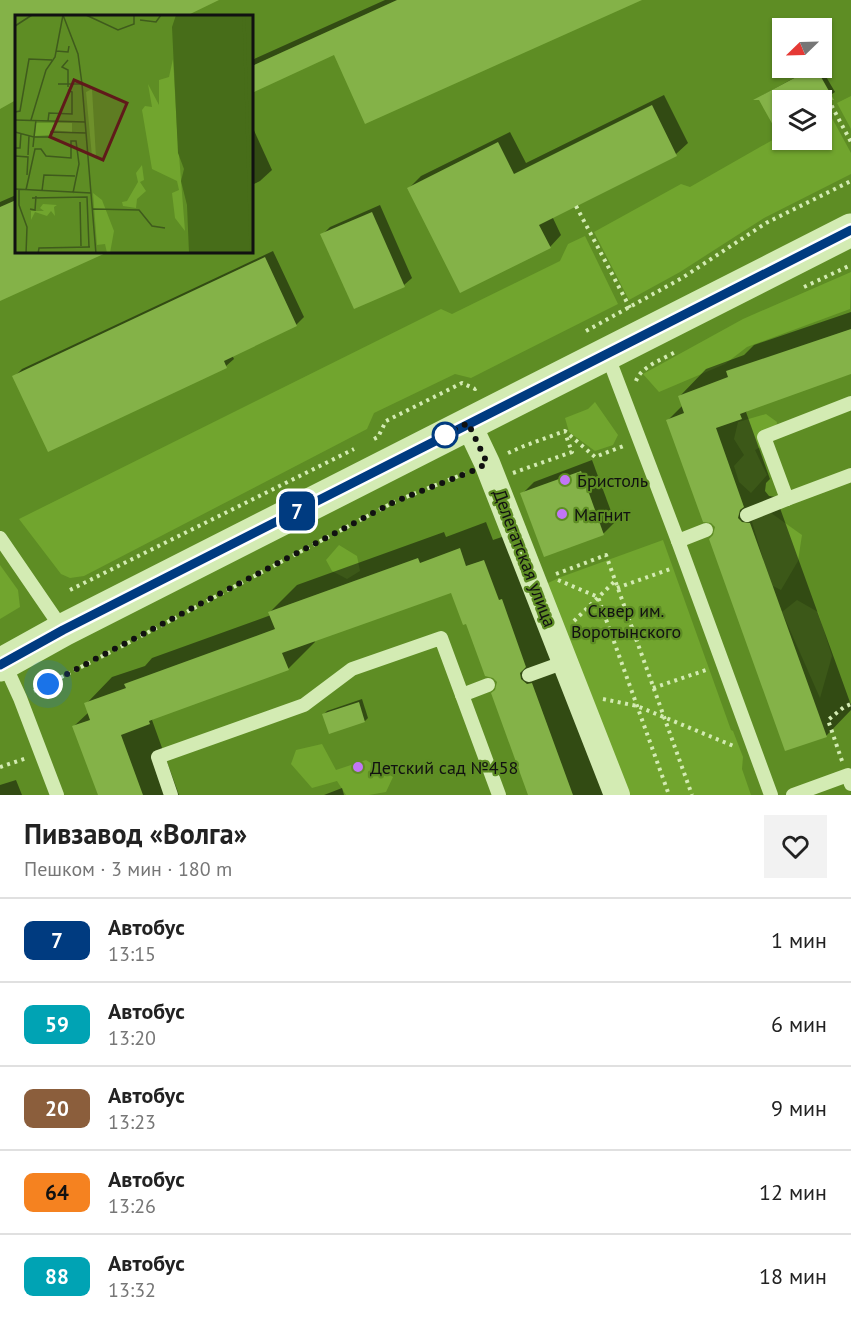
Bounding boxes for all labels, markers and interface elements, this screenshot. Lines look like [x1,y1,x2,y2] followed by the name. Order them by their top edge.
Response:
[15,15,254,254] inset map
[772,18,832,78] north arrow
[772,18,832,150] map controls
[772,90,832,150] button: layers
[432,422,458,448] unlabelled marker
[577,469,648,492] place label: Бристоль
[558,473,572,487] marker: Бристоль
[488,486,562,630] street label: Делегатская улица
[278,492,316,530] line badge: 7
[291,498,303,525] text: 7
[574,503,631,526] place label: Магнит
[555,507,569,521] marker: Магнит
[571,599,681,643] park label: Сквер им. Воротынского
[33,669,63,699] your location
[370,756,518,779] place label: Детский сад №458
[351,760,365,774] marker: Детский сад №458
[24,815,247,852] text: Пивзавод «Волга»
[764,815,827,878] button: heart
[24,856,232,882] text: Пешком · 3 мин · 180 m
[108,913,185,941] text: Автобус
[771,926,827,954] text: 1 мин
[51,927,63,954] text: 7
[108,941,156,967] text: 13:15
[108,997,185,1025] text: Автобус
[771,1010,827,1038] text: 6 мин
[45,1011,69,1038] text: 59
[108,1025,156,1051] text: 13:20
[108,1081,185,1109] text: Автобус
[771,1094,827,1122] text: 9 мин
[45,1095,69,1122] text: 20
[108,1109,156,1135] text: 13:23
[108,1165,185,1193] text: Автобус
[759,1178,827,1206] text: 12 мин
[45,1179,69,1206] text: 64
[108,1193,156,1219] text: 13:26
[108,1249,185,1277] text: Автобус
[759,1262,827,1290] text: 18 мин
[45,1263,69,1290] text: 88
[108,1277,156,1303] text: 13:32

